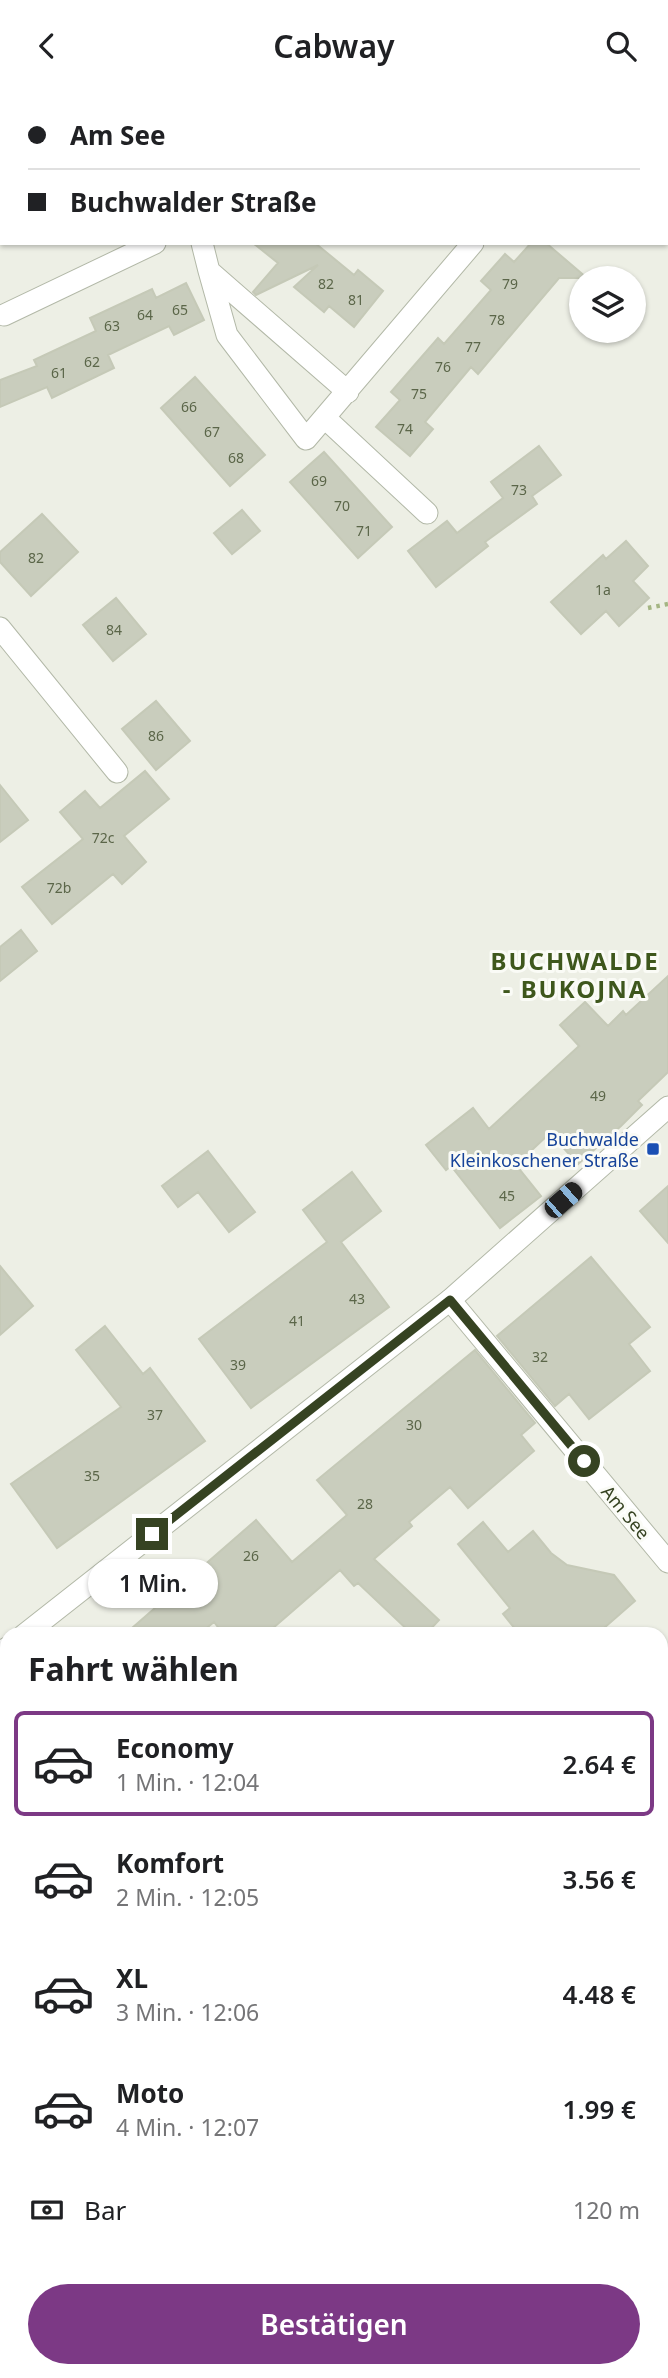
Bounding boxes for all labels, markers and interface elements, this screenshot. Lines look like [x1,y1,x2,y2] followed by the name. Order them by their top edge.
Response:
[273,24,395,67] text: Cabway
[28,27,66,65] icon: back
[602,27,640,65] icon: search
[70,117,165,153] text: Am See
[70,184,317,220] text: Buchwalder Straße
[569,266,646,343] map controls
[569,266,646,343] button: layers
[318,274,334,293] house number: 82
[502,274,518,293] house number: 79
[348,290,364,309] house number: 81
[172,300,188,319] house number: 65
[137,305,153,324] house number: 64
[489,310,505,329] house number: 78
[104,316,120,335] house number: 63
[465,337,481,356] house number: 77
[84,352,100,371] house number: 62
[435,357,451,376] house number: 76
[51,363,67,382] house number: 61
[411,384,427,403] house number: 75
[181,397,197,416] house number: 66
[397,419,413,438] house number: 74
[204,422,220,441] house number: 67
[228,448,244,467] house number: 68
[311,471,327,490] house number: 69
[511,480,527,499] house number: 73
[334,496,350,515] house number: 70
[356,521,372,540] house number: 71
[28,548,44,567] house number: 82
[595,580,611,599] house number: 1a
[106,620,122,639] house number: 84
[148,726,164,745] house number: 86
[92,828,115,847] house number: 72c
[47,878,71,897] house number: 72b
[490,944,660,1005] district label: BUCHWALDE - BUKOJNA
[590,1086,606,1105] house number: 49
[450,1127,639,1172] place label: Buchwalde Kleinkoschener Straße
[645,1141,661,1157] marker: Buchwalde Kleinkoschener Straße
[541,1178,586,1222] car
[499,1186,515,1205] house number: 45
[349,1289,365,1308] house number: 43
[289,1311,305,1330] house number: 41
[532,1347,548,1366] house number: 32
[230,1355,246,1374] house number: 39
[147,1405,163,1424] house number: 37
[406,1415,422,1434] house number: 30
[568,1445,600,1477] route start
[84,1466,100,1485] house number: 35
[596,1480,656,1544] street label: Am See
[357,1494,373,1513] house number: 28
[136,1518,168,1550] route end
[243,1546,259,1565] house number: 26
[87,1559,217,1607] callout: 1 Min.
[119,1567,187,1599] text: 1 Min.
[28,1647,239,1690] text: Fahrt wählen
[116,1730,234,1766] text: Economy
[32,1732,95,1795] icon: car
[563,1746,636,1782] text: 2.64 €
[116,1766,259,1798] text: 1 Min. · 12:04
[116,1845,224,1881] text: Komfort
[32,1847,95,1910] icon: car
[563,1861,636,1897] text: 3.56 €
[116,1881,259,1913] text: 2 Min. · 12:05
[116,1960,148,1996] text: XL
[32,1962,95,2025] icon: car
[563,1976,636,2012] text: 4.48 €
[116,1996,259,2028] text: 3 Min. · 12:06
[116,2075,184,2111] text: Moto
[32,2077,95,2140] icon: car
[563,2091,636,2127] text: 1.99 €
[116,2111,259,2143] text: 4 Min. · 12:07
[28,2191,66,2229] icon: cash
[84,2192,126,2228] text: Bar
[573,2194,640,2226] text: 120 m
[28,2284,640,2364] button: Bestätigen

